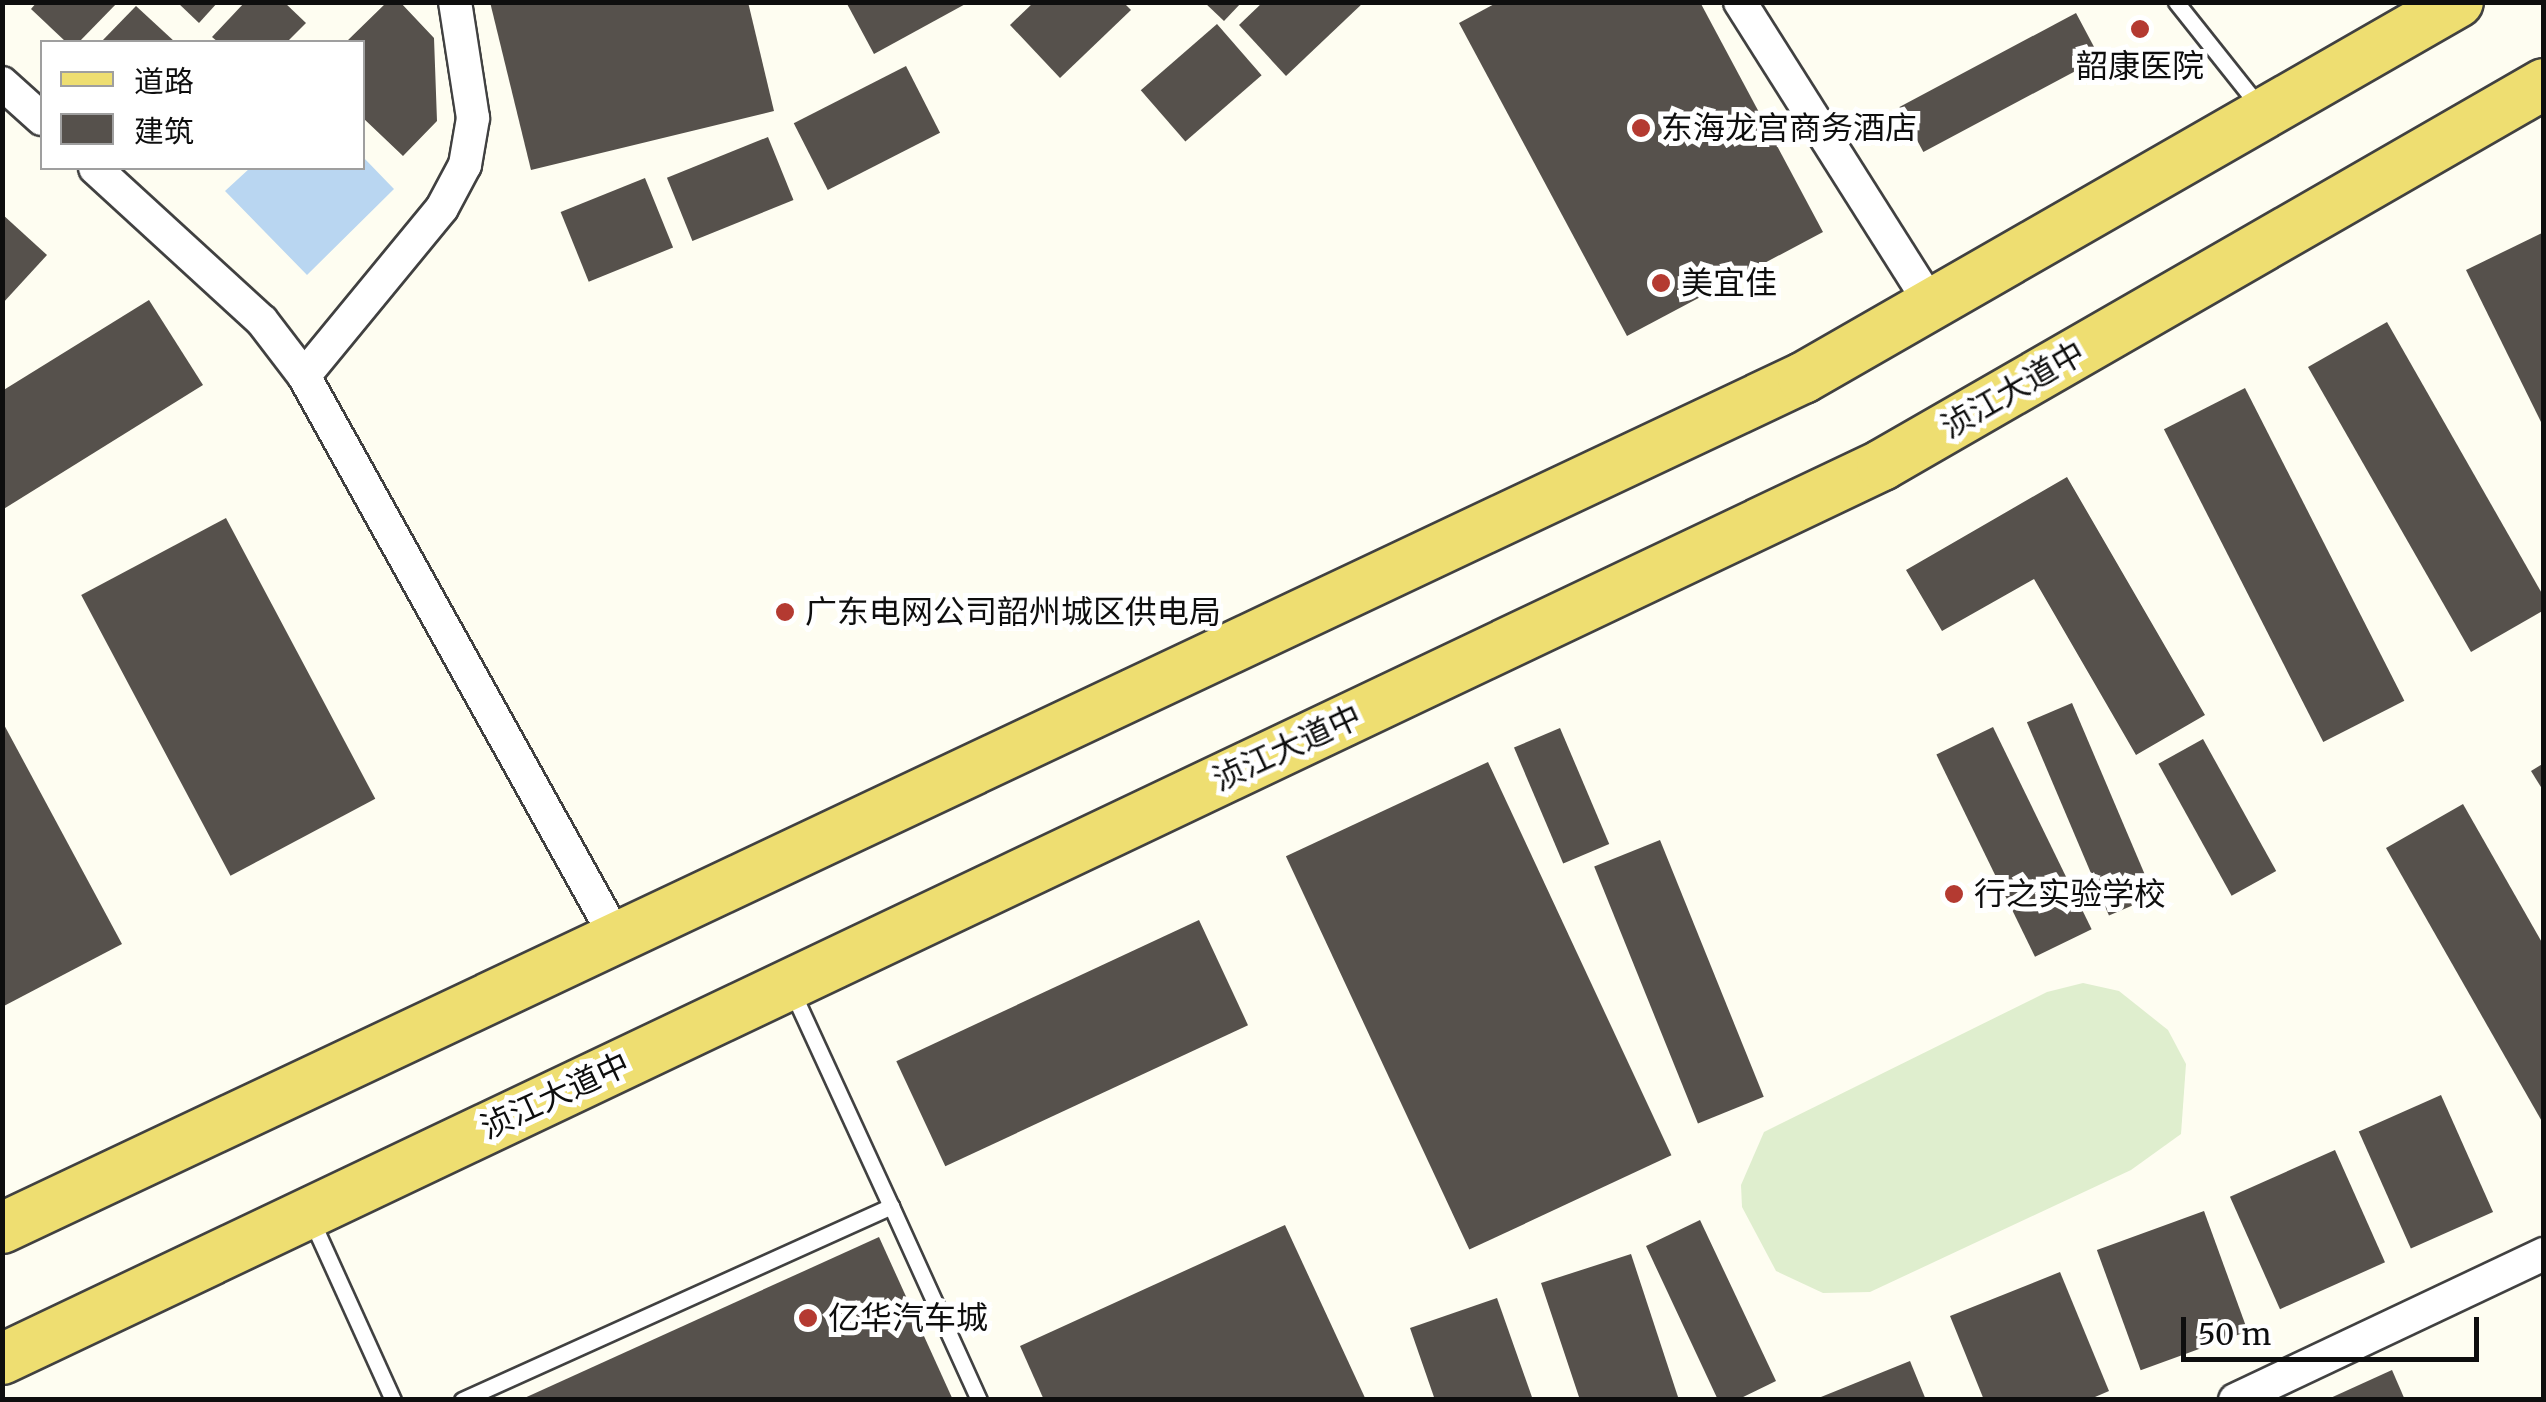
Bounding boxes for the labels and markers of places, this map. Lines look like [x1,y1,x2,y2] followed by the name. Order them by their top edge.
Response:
[2127,16,2153,42] marker: 韶康医院
[2076,47,2204,85] place label: 韶康医院
[1661,109,1917,147] place label: 东海龙宫商务酒店
[1630,117,1652,139] marker: 东海龙宫商务酒店
[1681,264,1777,302] place label: 美宜佳
[1650,272,1672,294] marker: 美宜佳
[805,593,1221,631] place label: 广东电网公司韶州城区供电局
[774,601,796,623] marker: 广东电网公司韶州城区供电局
[1974,875,2166,913] place label: 行之实验学校
[1943,883,1965,905] marker: 行之实验学校
[828,1299,988,1337] place label: 亿华汽车城
[797,1307,819,1329] marker: 亿华汽车城

